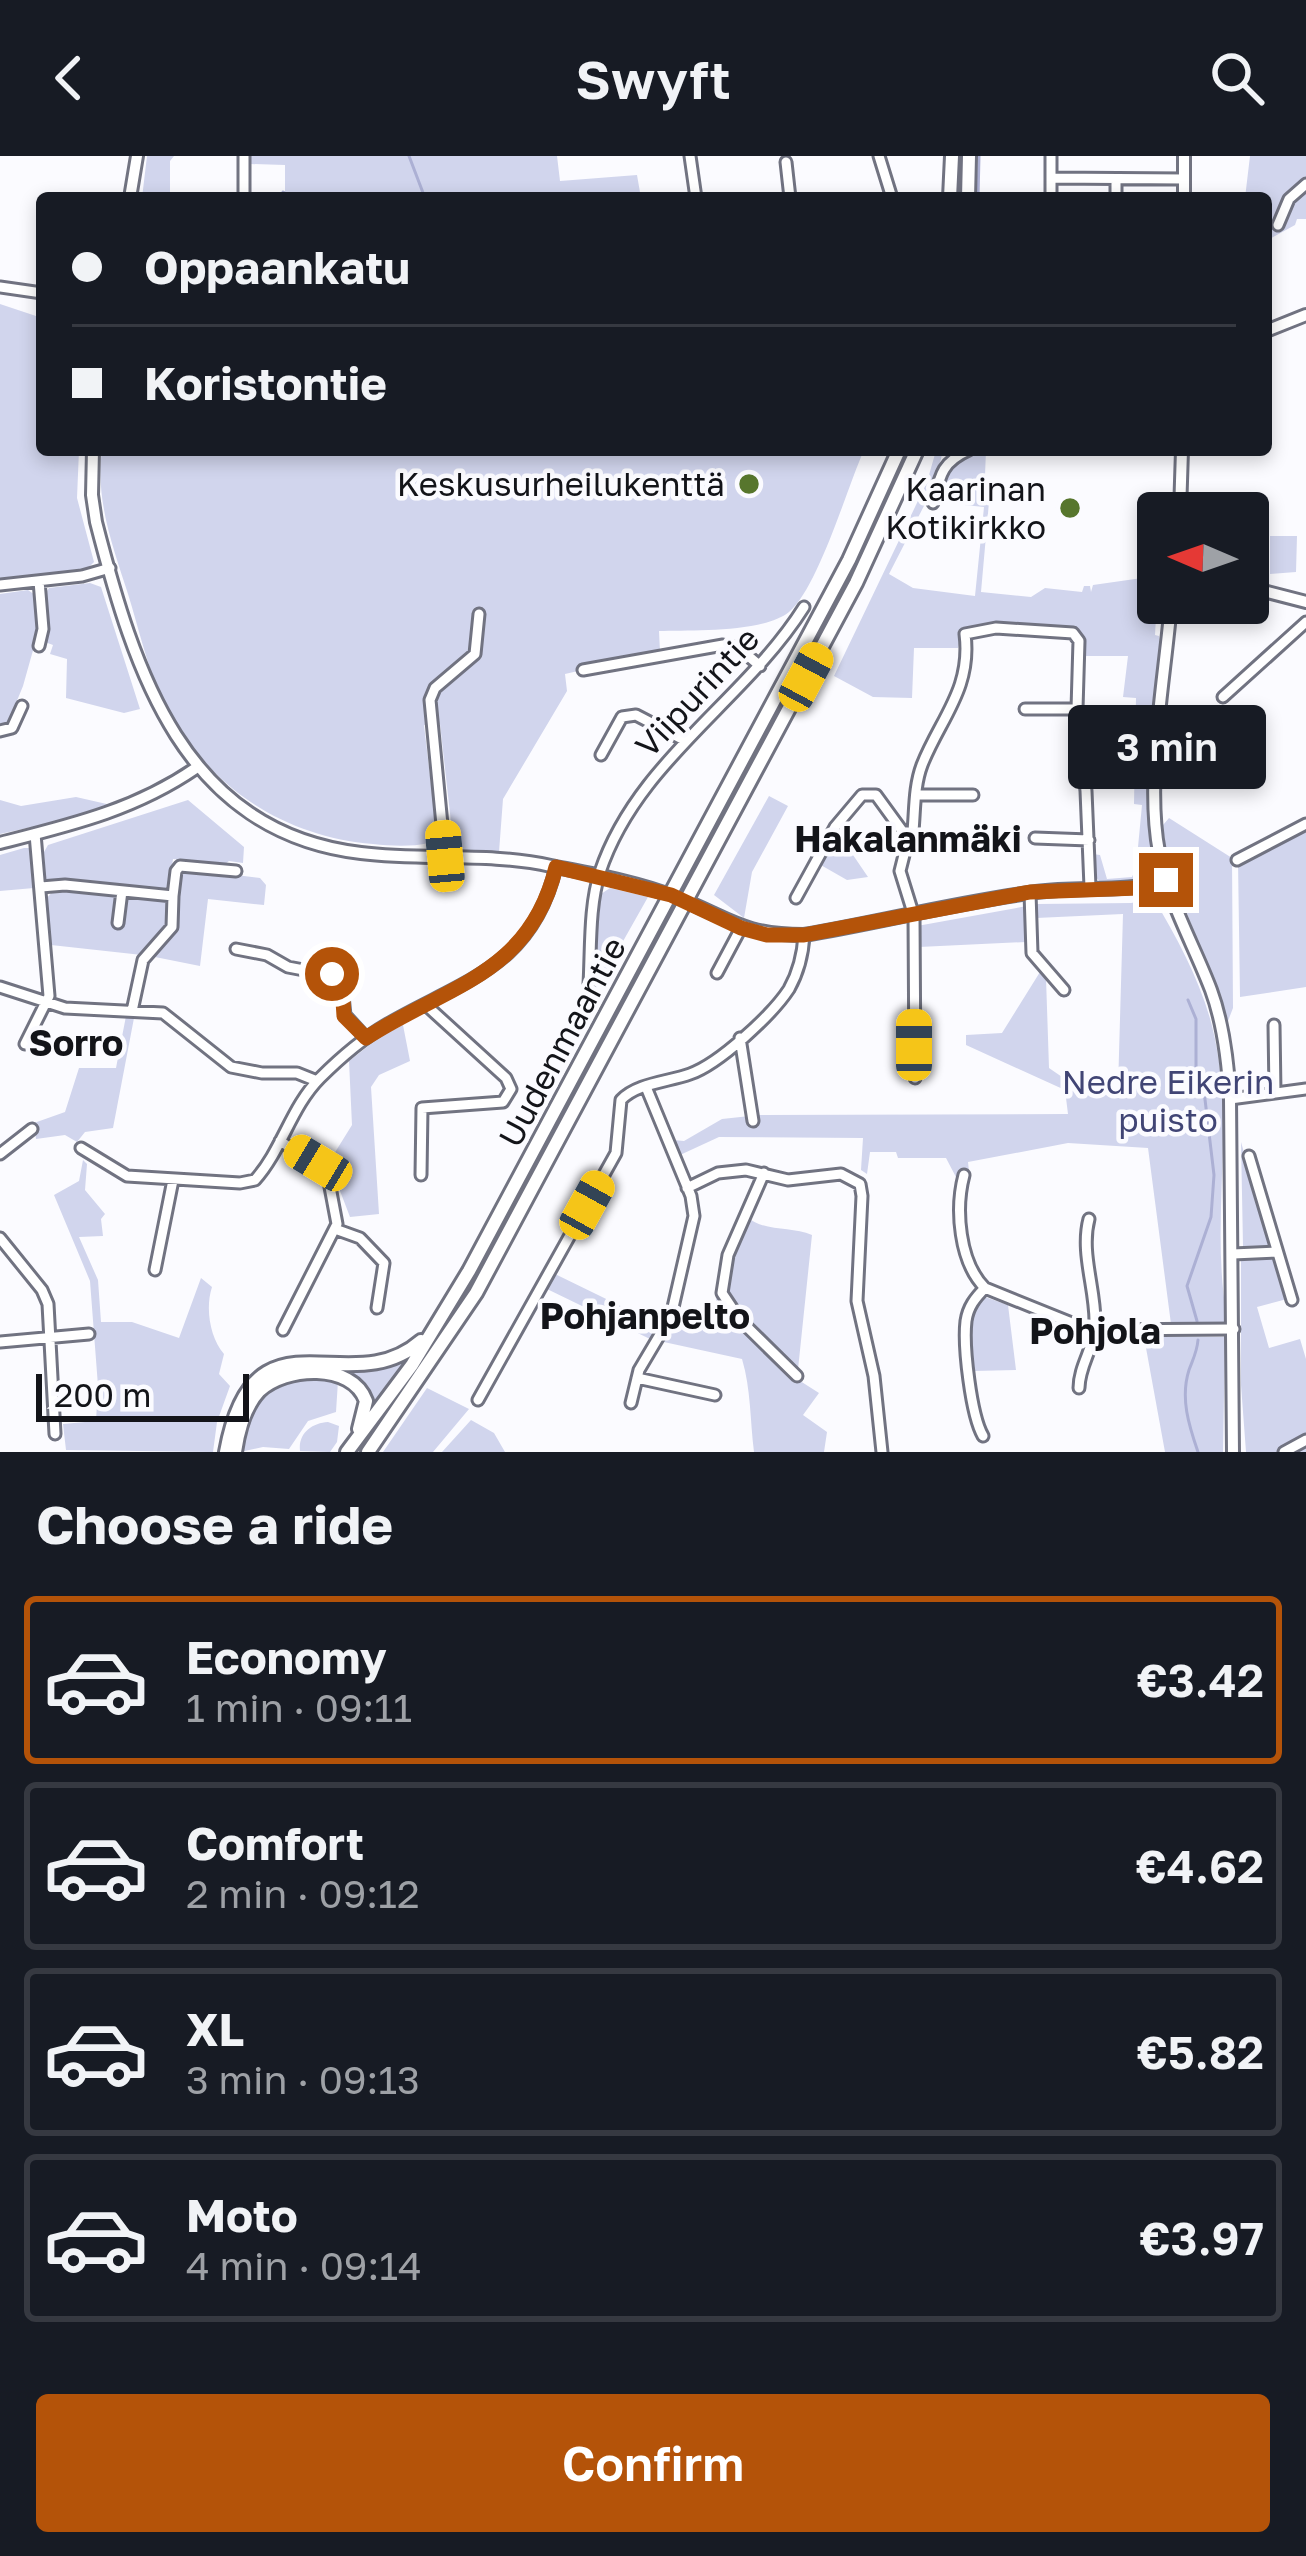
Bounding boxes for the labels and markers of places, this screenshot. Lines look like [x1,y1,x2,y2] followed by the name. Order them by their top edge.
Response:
[397,464,725,503] place label: Keskusurheilukenttä
[885,469,1046,546] place label: Kaarinan Kotikirkko
[736,471,762,497] marker: Keskusurheilukenttä
[1057,495,1083,521] marker: Kaarinan Kotikirkko

